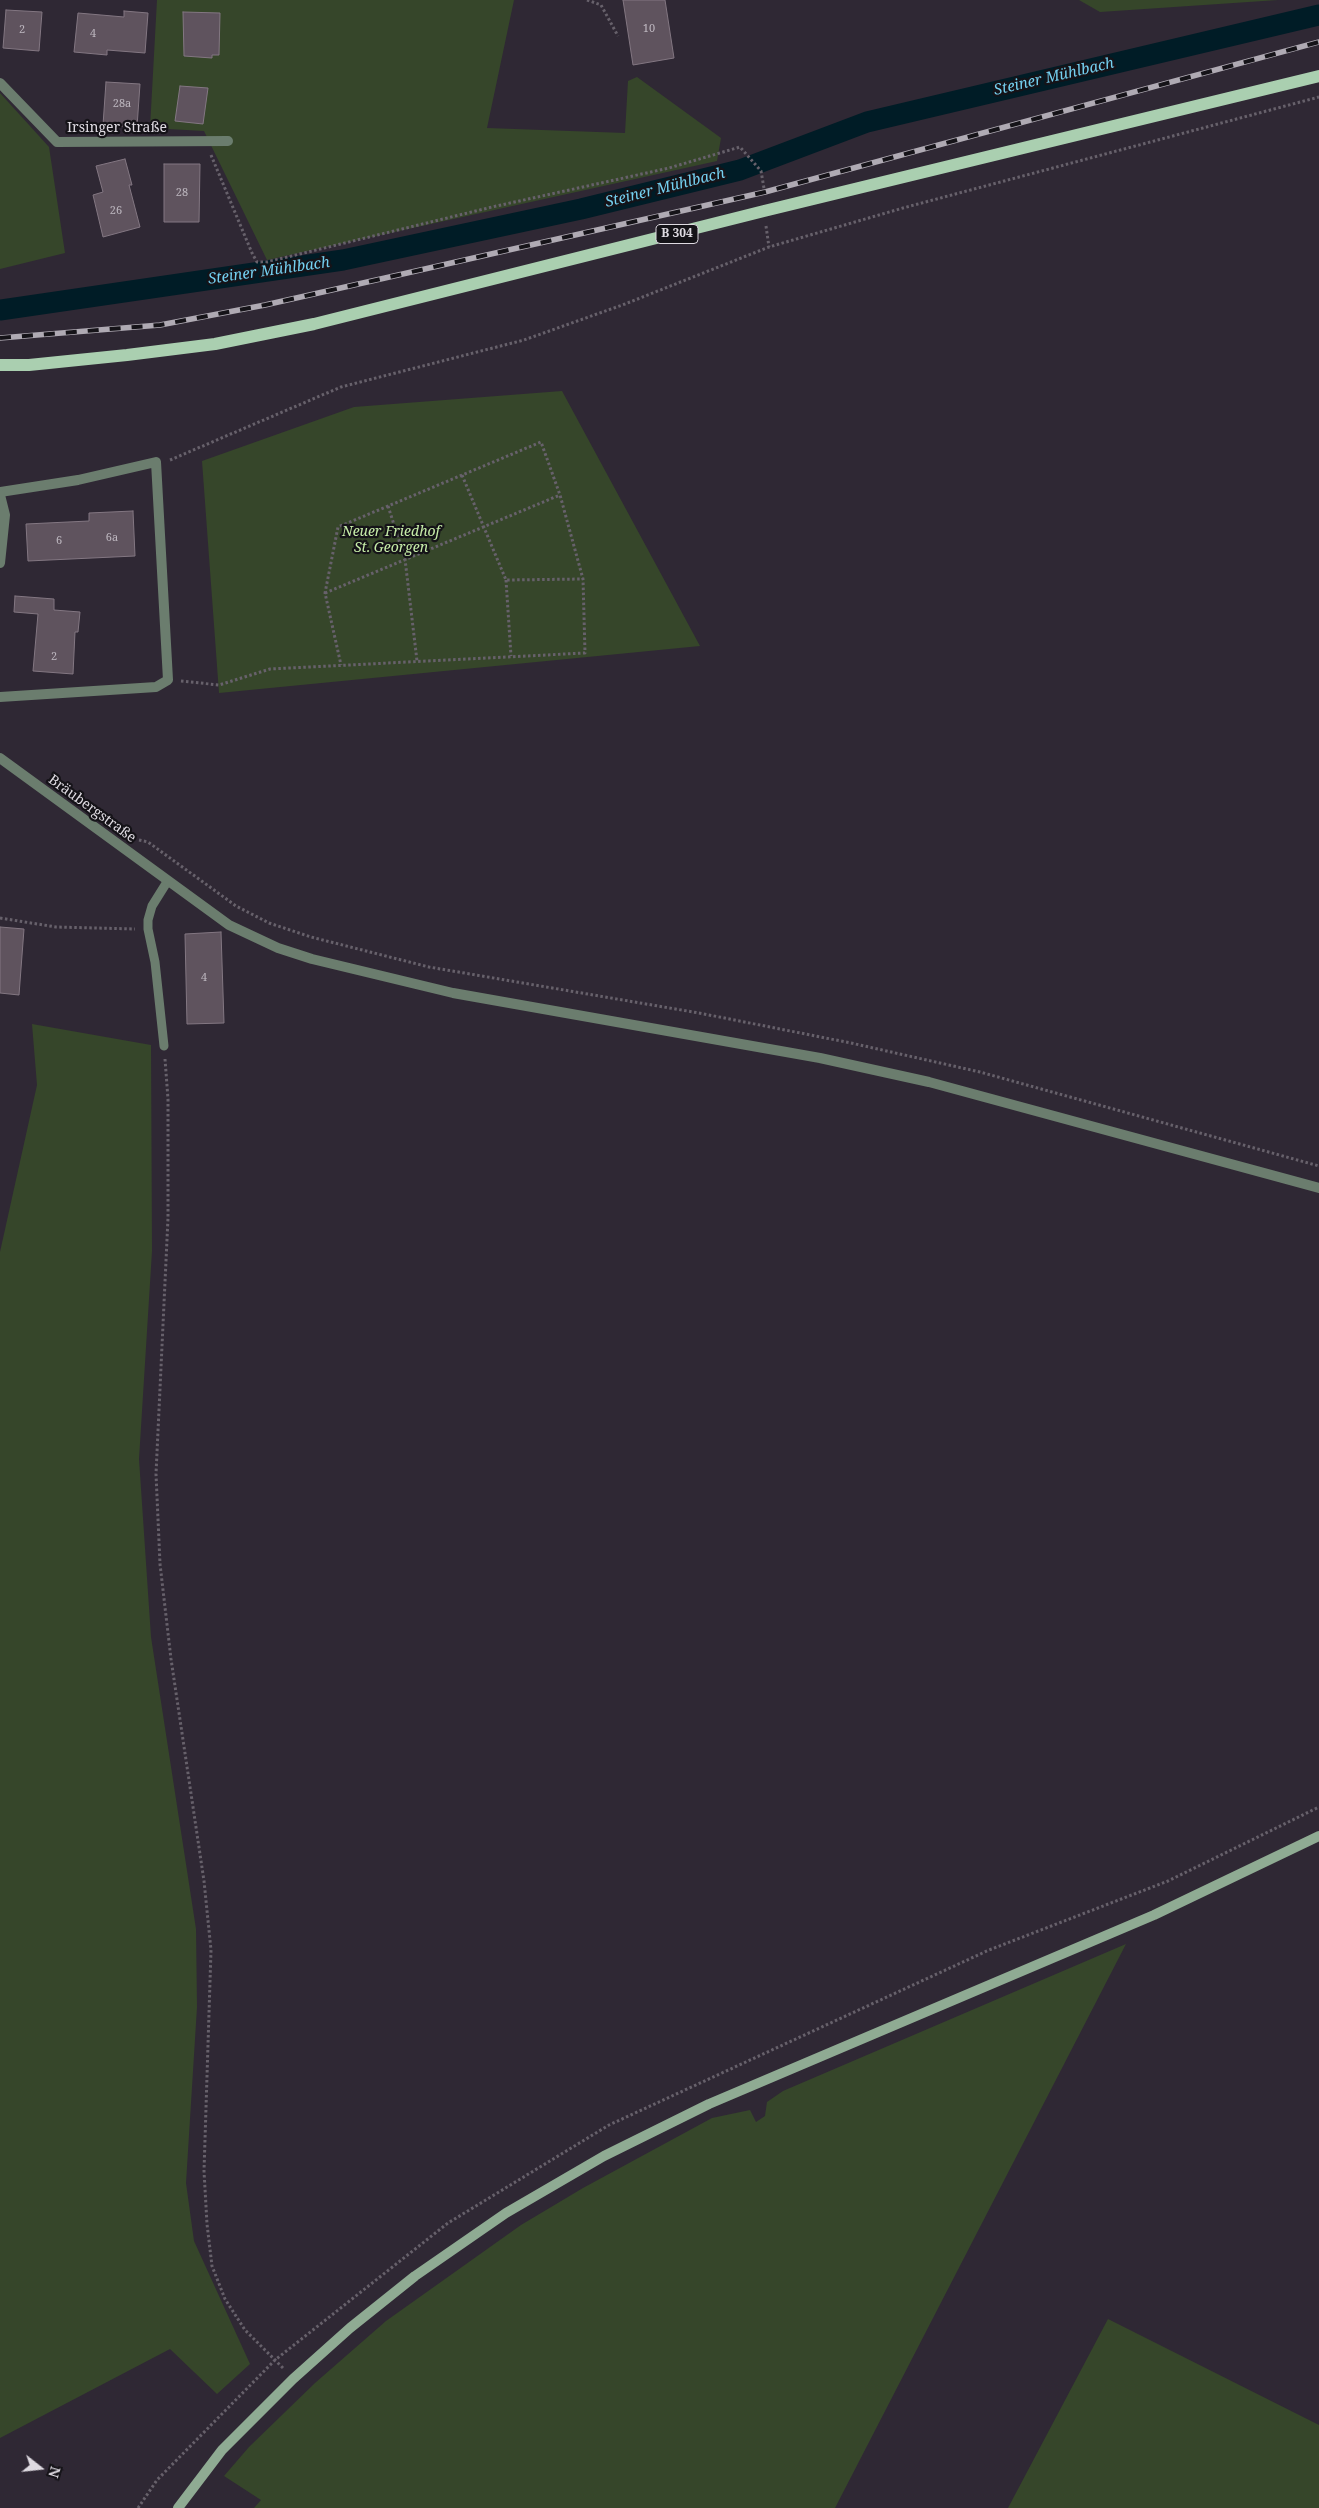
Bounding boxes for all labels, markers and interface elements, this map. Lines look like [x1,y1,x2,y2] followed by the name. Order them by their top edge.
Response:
[643,22,655,36] house number: 10
[19,23,25,37] house number: 2
[90,27,96,41] house number: 4
[992,54,1116,100] water label: Steiner Mühlbach
[113,97,131,111] house number: 28a
[67,120,167,136] street label: Irsinger Straße
[603,164,727,212] water label: Steiner Mühlbach
[176,186,188,200] house number: 28
[110,204,122,218] house number: 26
[656,224,698,243] road number: B 304
[207,254,331,288] water label: Steiner Mühlbach
[342,524,440,556] park label: Neuer Friedhof St. Georgen
[106,531,118,545] house number: 6a
[56,534,62,548] house number: 6
[51,650,57,664] house number: 2
[45,772,139,846] street label: Bräubergstraße
[201,971,207,985] house number: 4
[15,2443,65,2493] north arrow
[44,2464,66,2480] text: N

